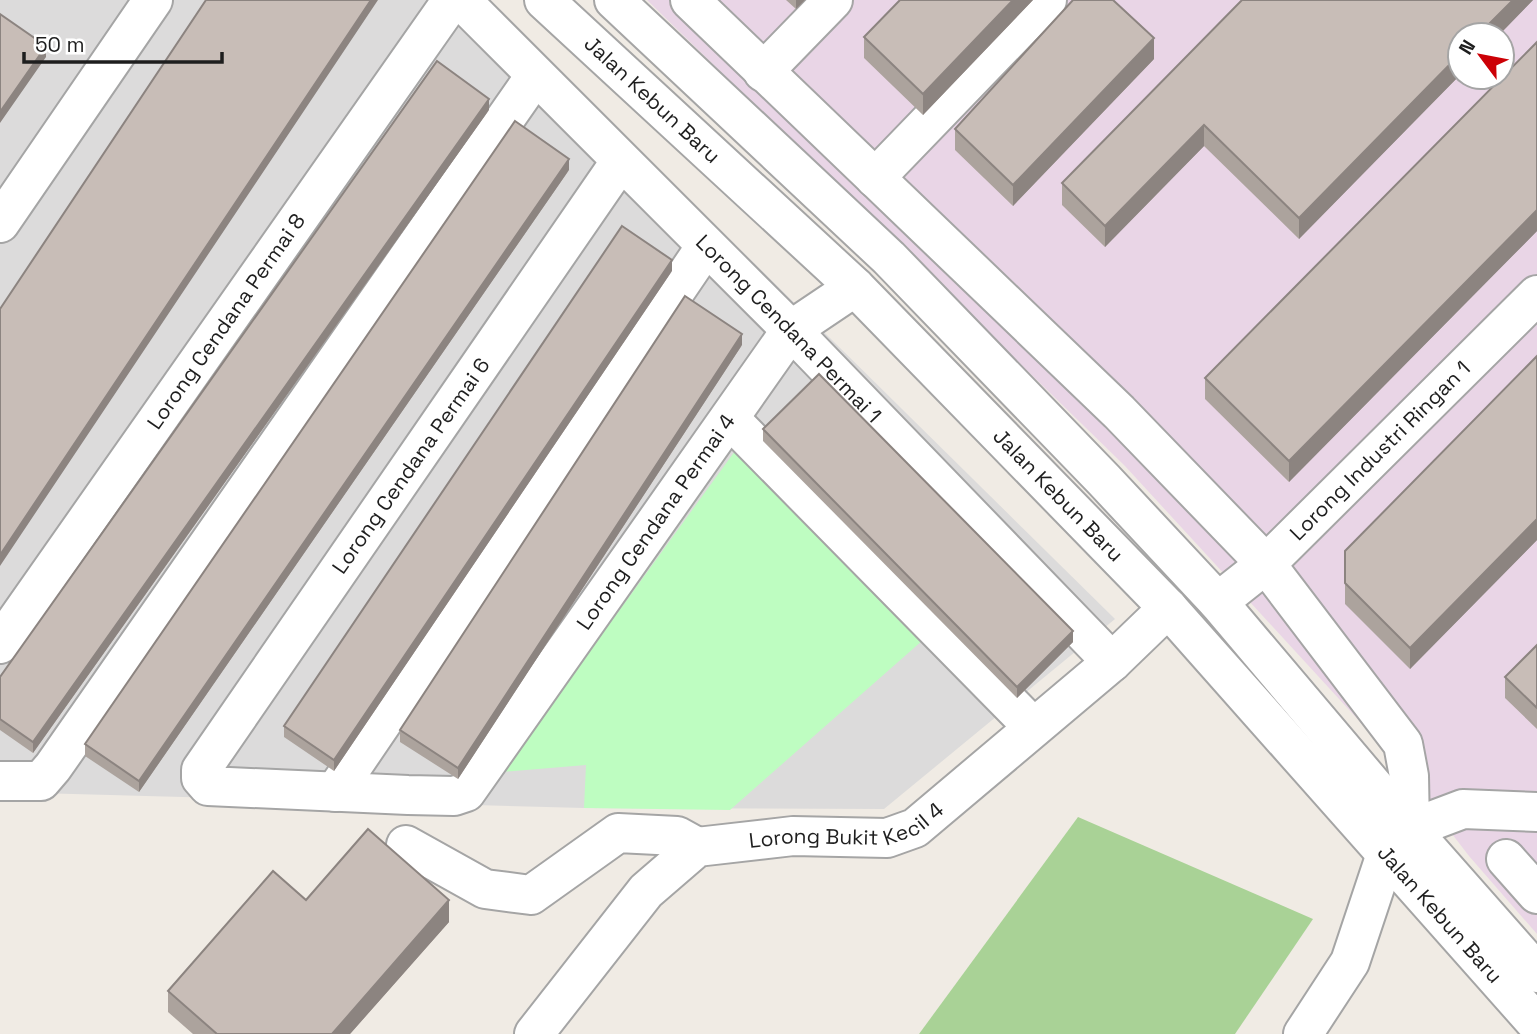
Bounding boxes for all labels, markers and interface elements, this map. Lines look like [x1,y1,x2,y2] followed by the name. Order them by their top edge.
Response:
[24,21,222,65] scale bar
[1446,21,1516,91] north arrow
[579,30,726,169] street label: Jalan Kebun Baru
[35,31,85,58] text: 50 m
[1453,35,1481,59] text: N
[141,208,311,435] street label: Lorong Cendana Permai 8
[690,229,887,428] street label: Lorong Cendana Permai 1
[326,352,496,579] street label: Lorong Cendana Permai 6
[1284,355,1476,546] street label: Lorong Industri Ringan 1
[570,408,741,635] street label: Lorong Cendana Permai 4
[987,423,1129,567] street label: Jalan Kebun Baru
[747,796,949,854] street label: Lorong Bukit Kecil 4
[1372,839,1509,989] street label: Jalan Kebun Baru

